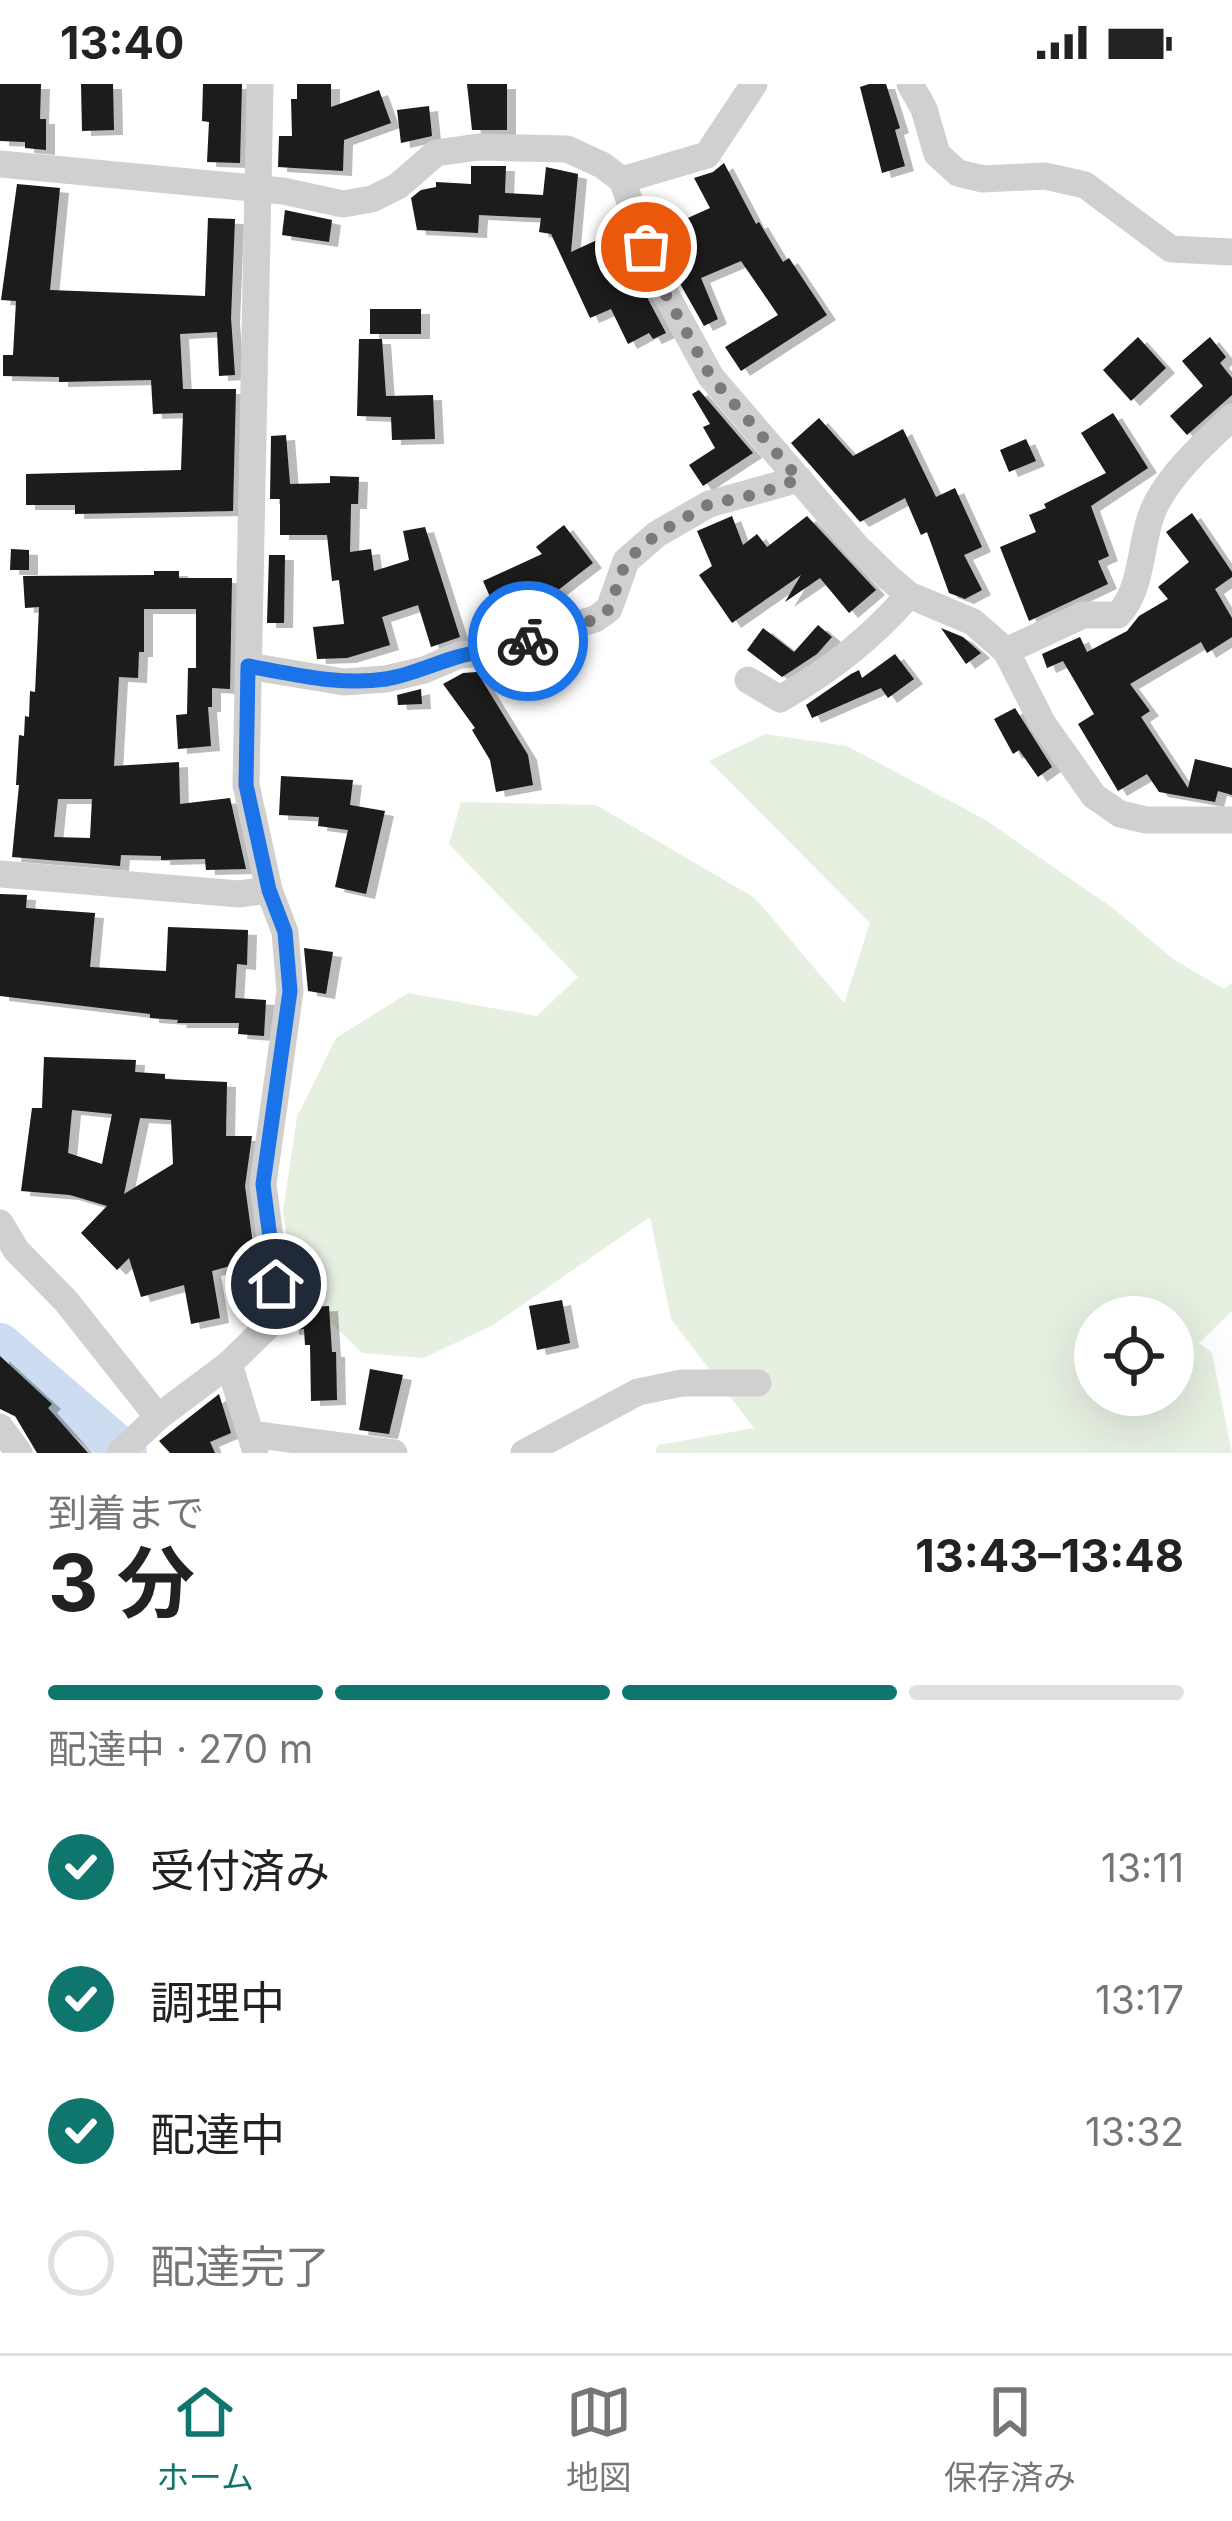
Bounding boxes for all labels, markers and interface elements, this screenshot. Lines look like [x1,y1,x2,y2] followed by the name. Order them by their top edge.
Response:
[60,15,184,70] text: 13:40
[595,196,697,298] pin
[613,214,679,280] icon: bag
[468,581,588,701] courier
[495,608,561,674] icon: bike
[225,1233,327,1335] pin
[243,1251,309,1317] icon: home
[1074,1296,1194,1416] map controls
[1074,1296,1194,1416] button: locate
[48,1489,204,1536] text: 到着まで
[915,1528,1184,1583] text: 13:43–13:48
[48,1535,195,1630] text: 3 分
[48,1725,313,1772] text: 配達中 · 270 m
[48,1834,114,1900] icon: check
[150,1843,330,1898] text: 受付済み
[1101,1844,1184,1891] text: 13:11
[48,1966,114,2032] icon: check
[150,1975,285,2030] text: 調理中
[1095,1976,1184,2023] text: 13:17
[48,2098,114,2164] icon: check
[150,2107,285,2162] text: 配達中
[1085,2108,1184,2155] text: 13:32
[150,2239,330,2294] text: 配達完了
[156,2379,254,2499] tab: ホーム
[566,2379,632,2499] tab: 地図
[944,2379,1076,2499] tab: 保存済み

